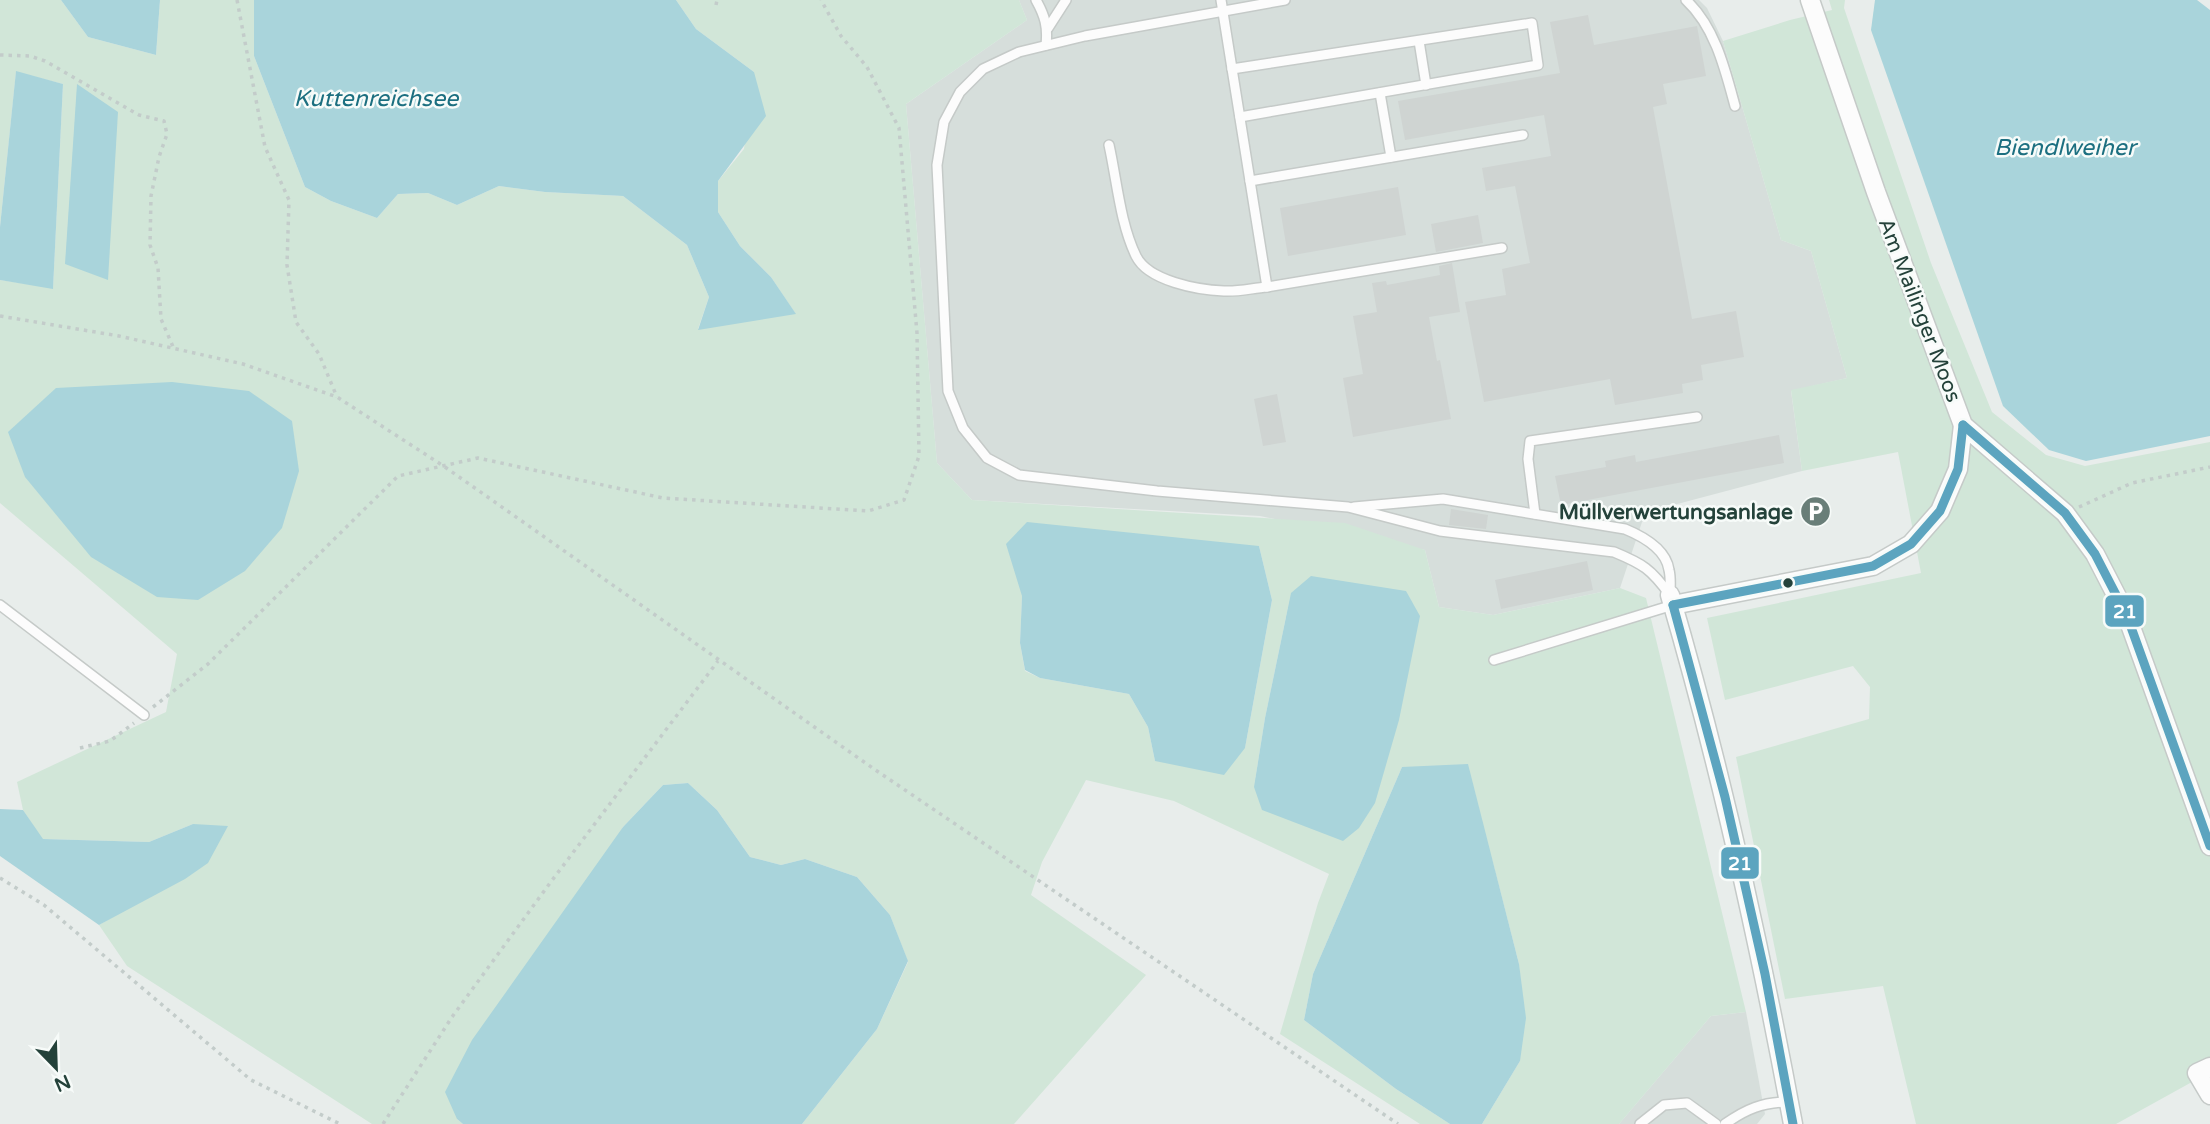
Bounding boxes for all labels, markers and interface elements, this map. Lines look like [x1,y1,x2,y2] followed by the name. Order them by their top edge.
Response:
[294,85,460,113] water label: Kuttenreichsee
[1994,134,2139,162] water label: Biendlweiher
[1873,215,1966,406] street label: Am Mailinger Moos
[1799,495,1833,529] parking icon: Müllverwertungsanlage
[1559,500,1793,525] place label: Müllverwertungsanlage
[1781,576,1795,590] unlabelled marker
[2104,594,2145,628] line badge: 21
[2113,601,2137,623] text: 21
[1720,846,1760,880] line badge: 21
[1728,853,1752,875] text: 21
[21,1033,91,1103] north arrow
[51,1070,74,1096] text: N

